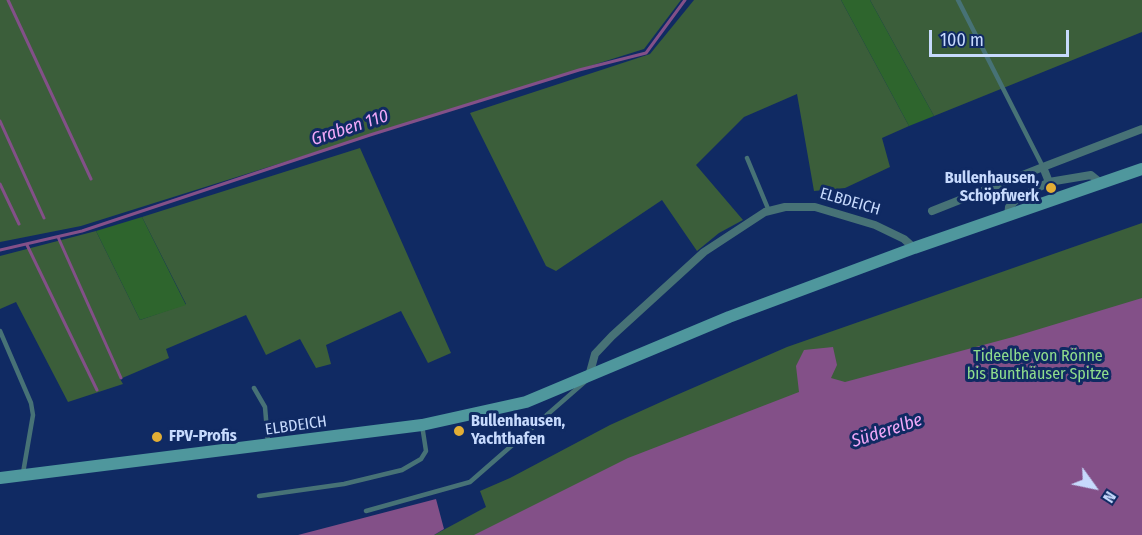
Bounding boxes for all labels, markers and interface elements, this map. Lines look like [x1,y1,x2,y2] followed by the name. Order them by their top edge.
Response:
[932,18,1072,56] scale bar
[940,29,984,51] text: 100 m
[309,105,391,151] water label: Graben 110
[945,169,1039,207] place label: Bullenhausen, Schöpfwerk
[1044,181,1058,195] marker: Bullenhausen, Schöpfwerk
[817,184,883,220] street label: ELBDEICH
[967,347,1109,385] park label: Tideelbe von Rönne bis Bunthäuser Spitze
[849,409,925,453] water label: Süderelbe
[264,412,328,440] street label: ELBDEICH
[471,412,565,450] place label: Bullenhausen, Yachthafen
[452,424,466,438] marker: Bullenhausen, Yachthafen
[169,427,237,447] place label: FPV-Profis
[150,430,164,444] marker: FPV-Profis
[1064,457,1124,517] north arrow
[1099,488,1120,506] text: N

